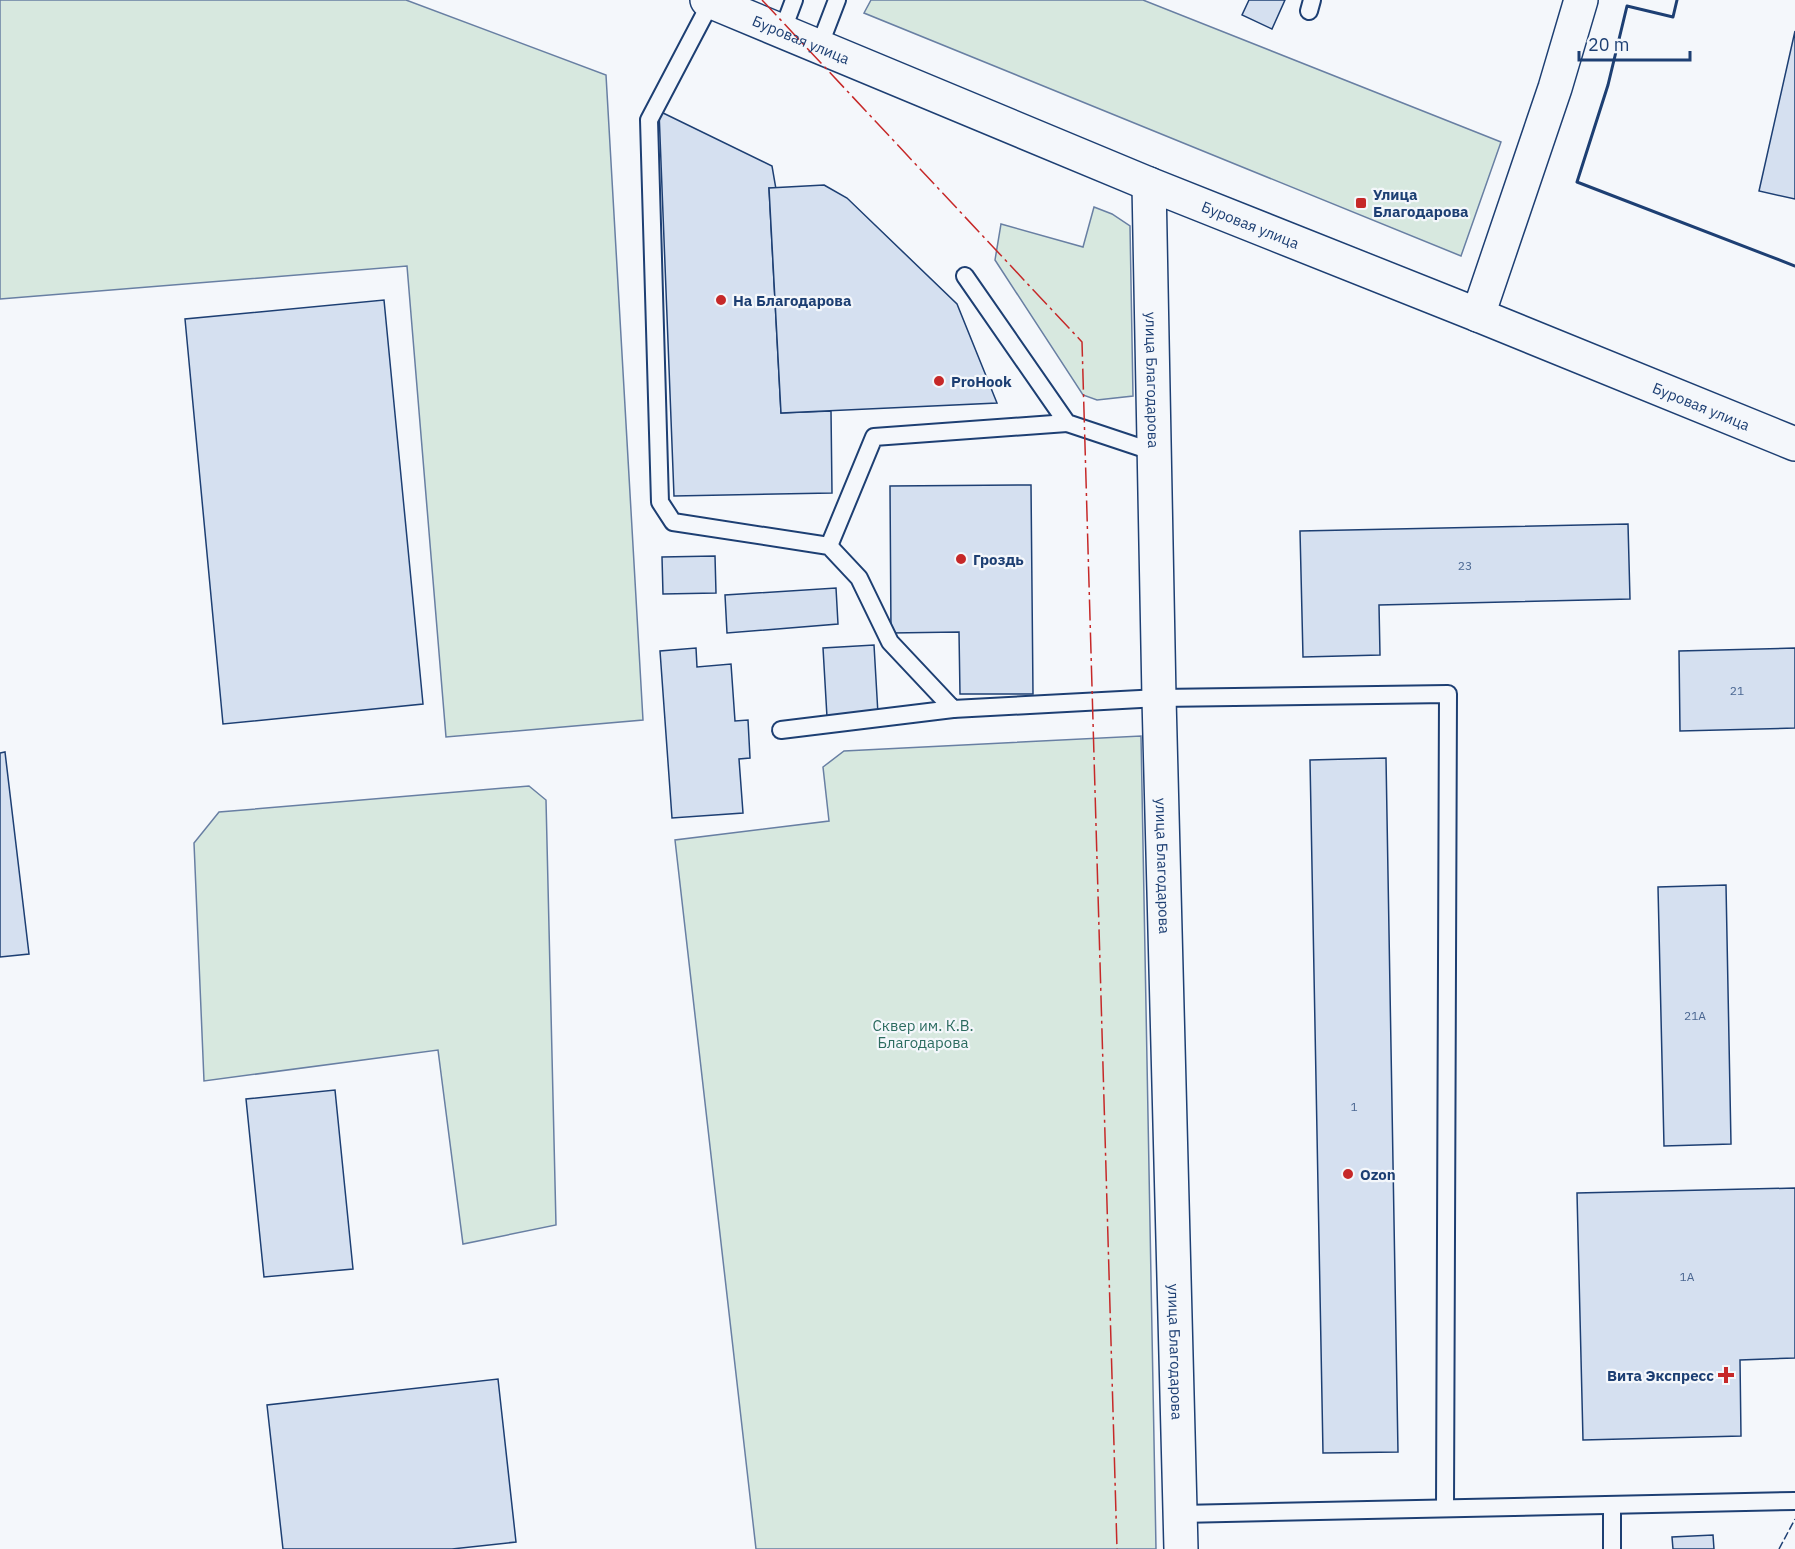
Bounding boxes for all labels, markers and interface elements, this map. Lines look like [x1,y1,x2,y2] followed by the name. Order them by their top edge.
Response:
[750,11,853,68] street label: Буровая улица
[1579,24,1690,62] scale bar
[1588,33,1630,56] text: 20 m
[1373,185,1469,221] place label: Улица Благодарова
[1199,196,1302,252] street label: Буровая улица
[1354,196,1368,210] marker: Улица Благодарова
[733,291,852,310] place label: На Благодарова
[714,293,728,307] marker: На Благодарова
[1142,312,1164,448] street label: улица Благодарова
[951,372,1012,391] place label: ProHook
[932,374,946,388] marker: ProHook
[1650,378,1753,434] street label: Буровая улица
[973,550,1024,569] place label: Гроздь
[954,552,968,566] marker: Гроздь
[1458,558,1472,573] house number: 23
[1730,683,1744,698] house number: 21
[1152,798,1175,934] street label: улица Благодарова
[1684,1008,1706,1023] house number: 21А
[873,1016,973,1052] park label: Сквер им. К.В. Благодарова
[1350,1099,1358,1114] house number: 1
[1360,1165,1396,1184] place label: Ozon
[1341,1167,1355,1181] marker: Ozon
[1680,1269,1695,1284] house number: 1А
[1165,1283,1187,1420] street label: улица Благодарова
[1607,1366,1714,1385] place label: Вита Экспресс
[1719,1368,1733,1382] marker: Вита Экспресс

